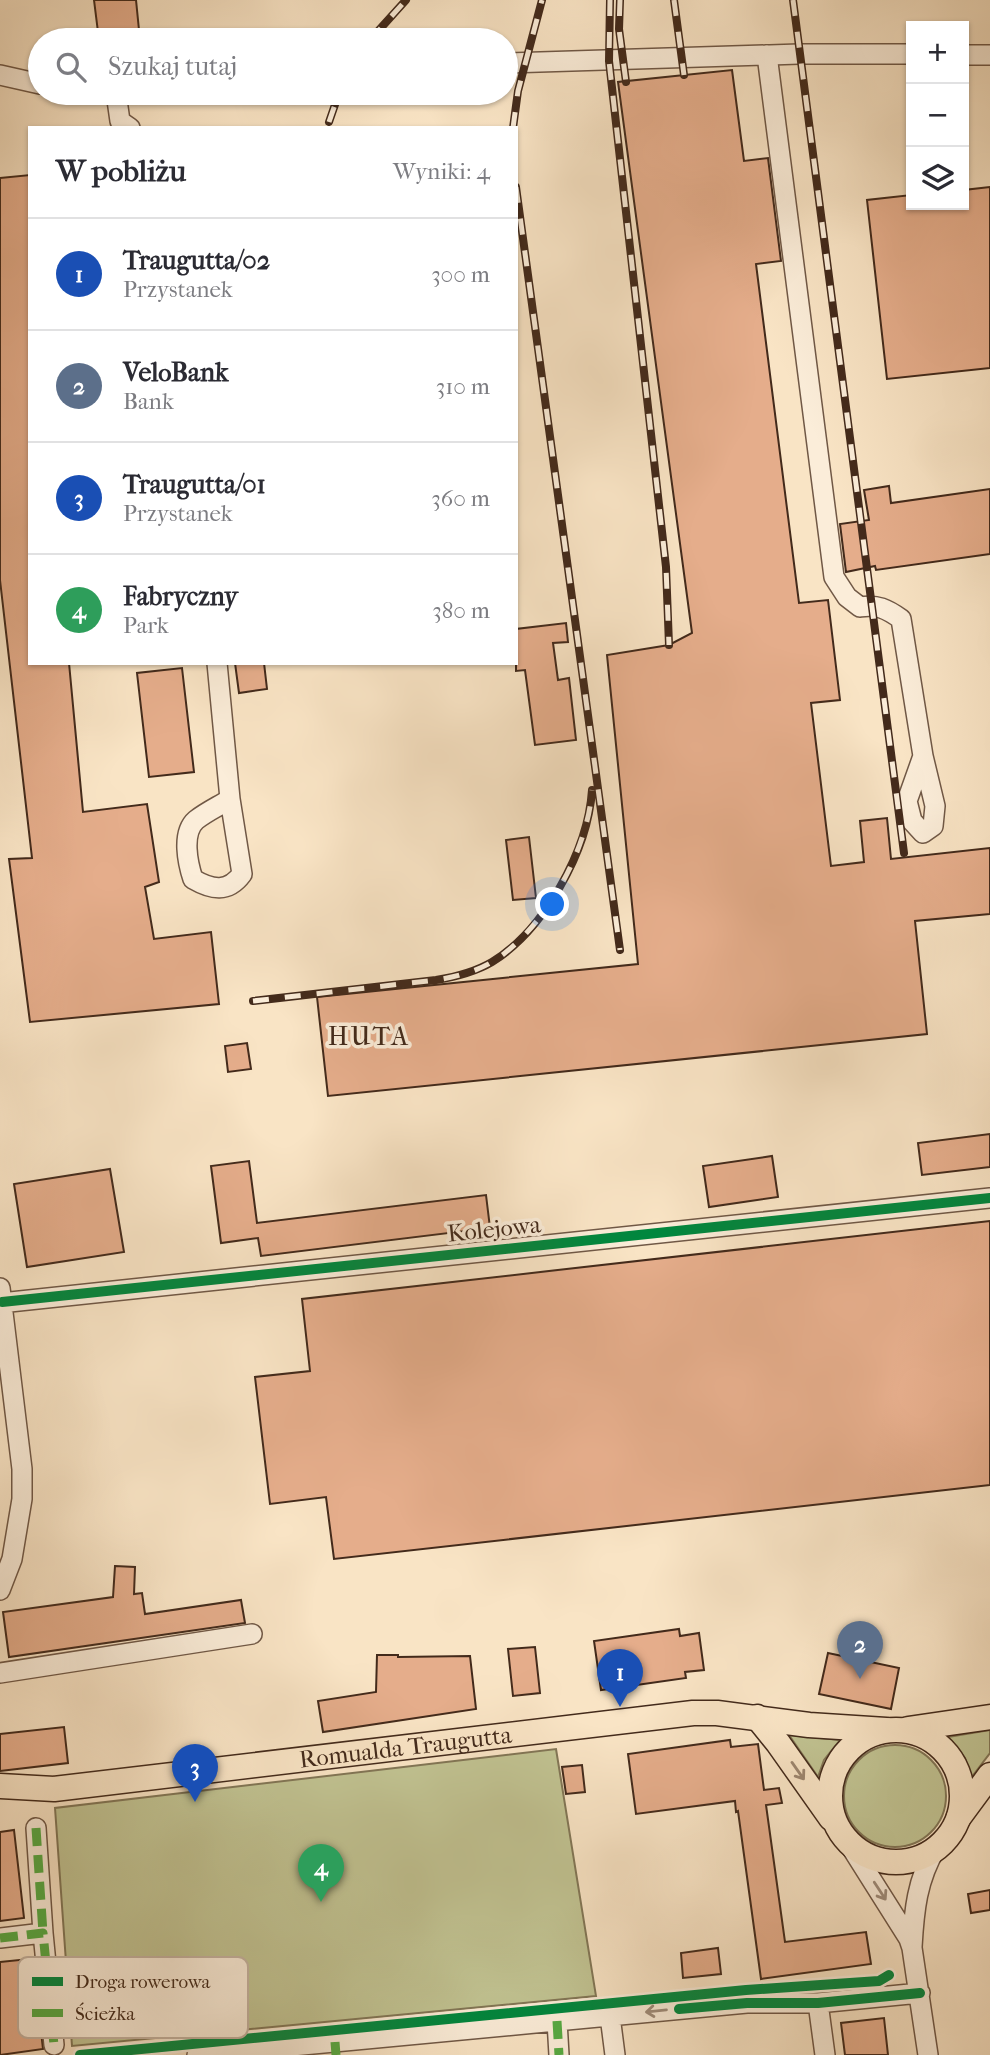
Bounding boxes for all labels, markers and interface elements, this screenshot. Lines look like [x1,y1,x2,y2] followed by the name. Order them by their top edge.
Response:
[906,21,969,210] map controls
[906,21,969,84] button: +
[28,28,518,105] search box
[52,48,90,86] icon: search
[108,51,237,82] text: Szukaj tutaj
[906,84,969,147] button: −
[906,147,969,210] button: layers
[56,154,186,189] text: W pobliżu
[393,158,490,185] text: Wyniki: 4
[123,245,270,276] text: Traugutta/02
[75,261,83,288] text: 1
[431,261,490,288] text: 300 m
[123,276,233,303] text: Przystanek
[123,357,228,388] text: VeloBank
[73,373,85,400] text: 2
[436,373,490,400] text: 310 m
[123,388,174,415] text: Bank
[123,469,266,500] text: Traugutta/01
[74,485,84,512] text: 3
[431,485,490,512] text: 360 m
[123,500,233,527] text: Przystanek
[123,581,238,612] text: Fabryczny
[72,597,86,624] text: 4
[432,597,490,624] text: 380 m
[123,612,169,639] text: Park
[535,887,569,921] your location
[328,1021,410,1052] district label: HUTA
[446,1210,543,1248] street label: Kolejowa
[837,1621,883,1679] pin: 2
[597,1649,643,1707] pin: 1
[298,1721,514,1774] street label: Romualda Traugutta
[172,1744,218,1802] pin: 3
[791,1761,805,1781] one-way arrow
[298,1844,344,1902] pin: 4
[873,1881,887,1901] one-way arrow
[18,1957,248,2038] legend
[75,1971,211,1993] text: Droga rowerowa
[75,2002,135,2025] text: Ścieżka
[645,2005,668,2018] one-way arrow

